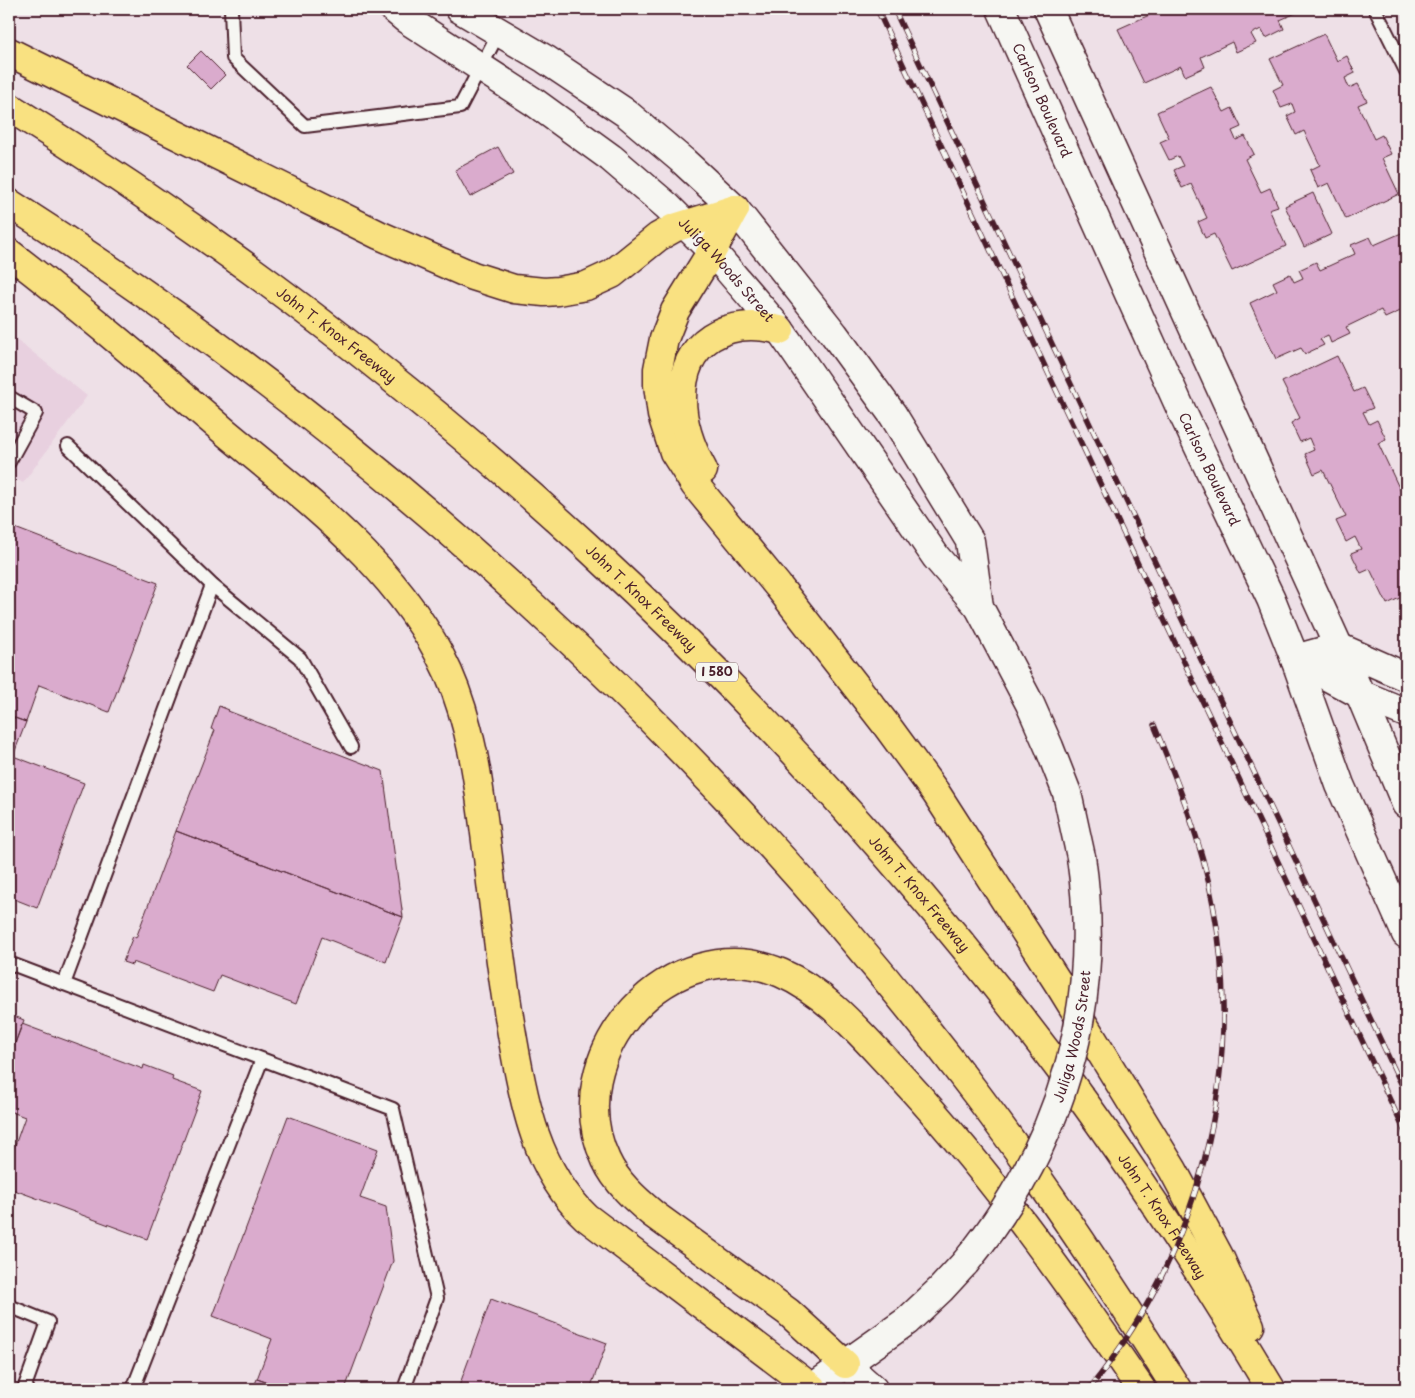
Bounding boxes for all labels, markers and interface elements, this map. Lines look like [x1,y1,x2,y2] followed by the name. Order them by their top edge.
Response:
[1008,39,1078,161] street label: Carlson Boulevard
[674,212,780,326] street label: Juliga Woods Street
[272,281,401,388] street label: John T. Knox Freeway
[1174,409,1246,530] street label: Carlson Boulevard
[581,539,702,656] street label: John T. Knox Freeway
[696,662,738,682] road number: I 580
[864,830,975,956] street label: John T. Knox Freeway
[1047,969,1095,1105] street label: Juliga Woods Street
[1113,1149,1212,1283] street label: John T. Knox Freeway

